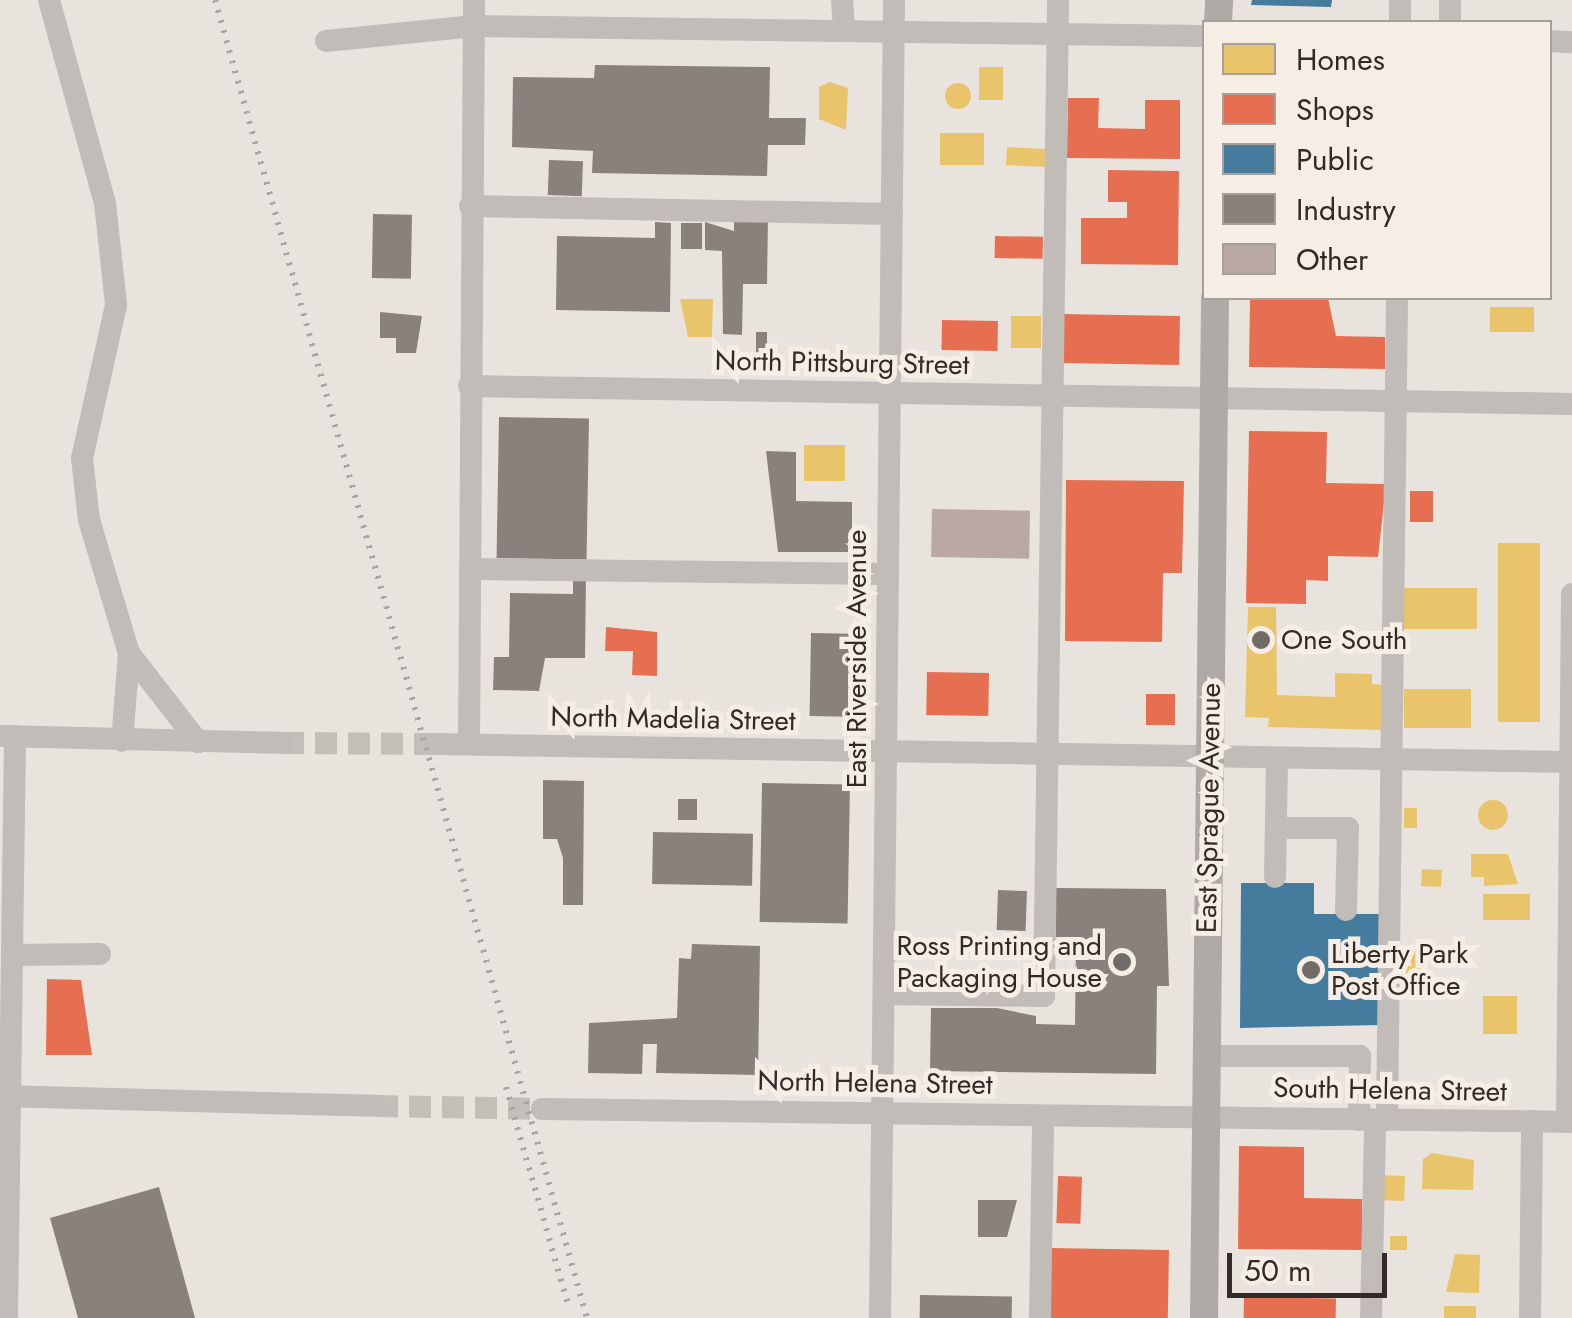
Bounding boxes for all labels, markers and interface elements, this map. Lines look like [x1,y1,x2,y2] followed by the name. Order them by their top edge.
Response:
[1202,20,1552,300] legend
[1296,38,1385,81] text: Homes
[1296,88,1374,131] text: Shops
[1296,138,1374,181] text: Public
[1296,188,1396,231] text: Industry
[1296,238,1368,281] text: Other
[714,344,970,382] street label: North Pittsburg Street
[840,530,874,788] street label: East Riverside Avenue
[1281,623,1407,657] place label: One South
[1250,629,1272,651] marker: One South
[1190,683,1228,933] street label: East Sprague Avenue
[550,700,796,738] street label: North Madelia Street
[897,929,1102,995] place label: Ross Printing and Packaging House
[1331,937,1468,1003] place label: Liberty Park Post Office
[1111,951,1133,973] marker: Ross Printing and Packaging House
[1300,959,1322,981] marker: Liberty Park Post Office
[757,1064,993,1102] street label: North Helena Street
[1273,1071,1507,1109] street label: South Helena Street
[1232,1233,1392,1295] scale bar
[1244,1249,1311,1292] text: 50 m

